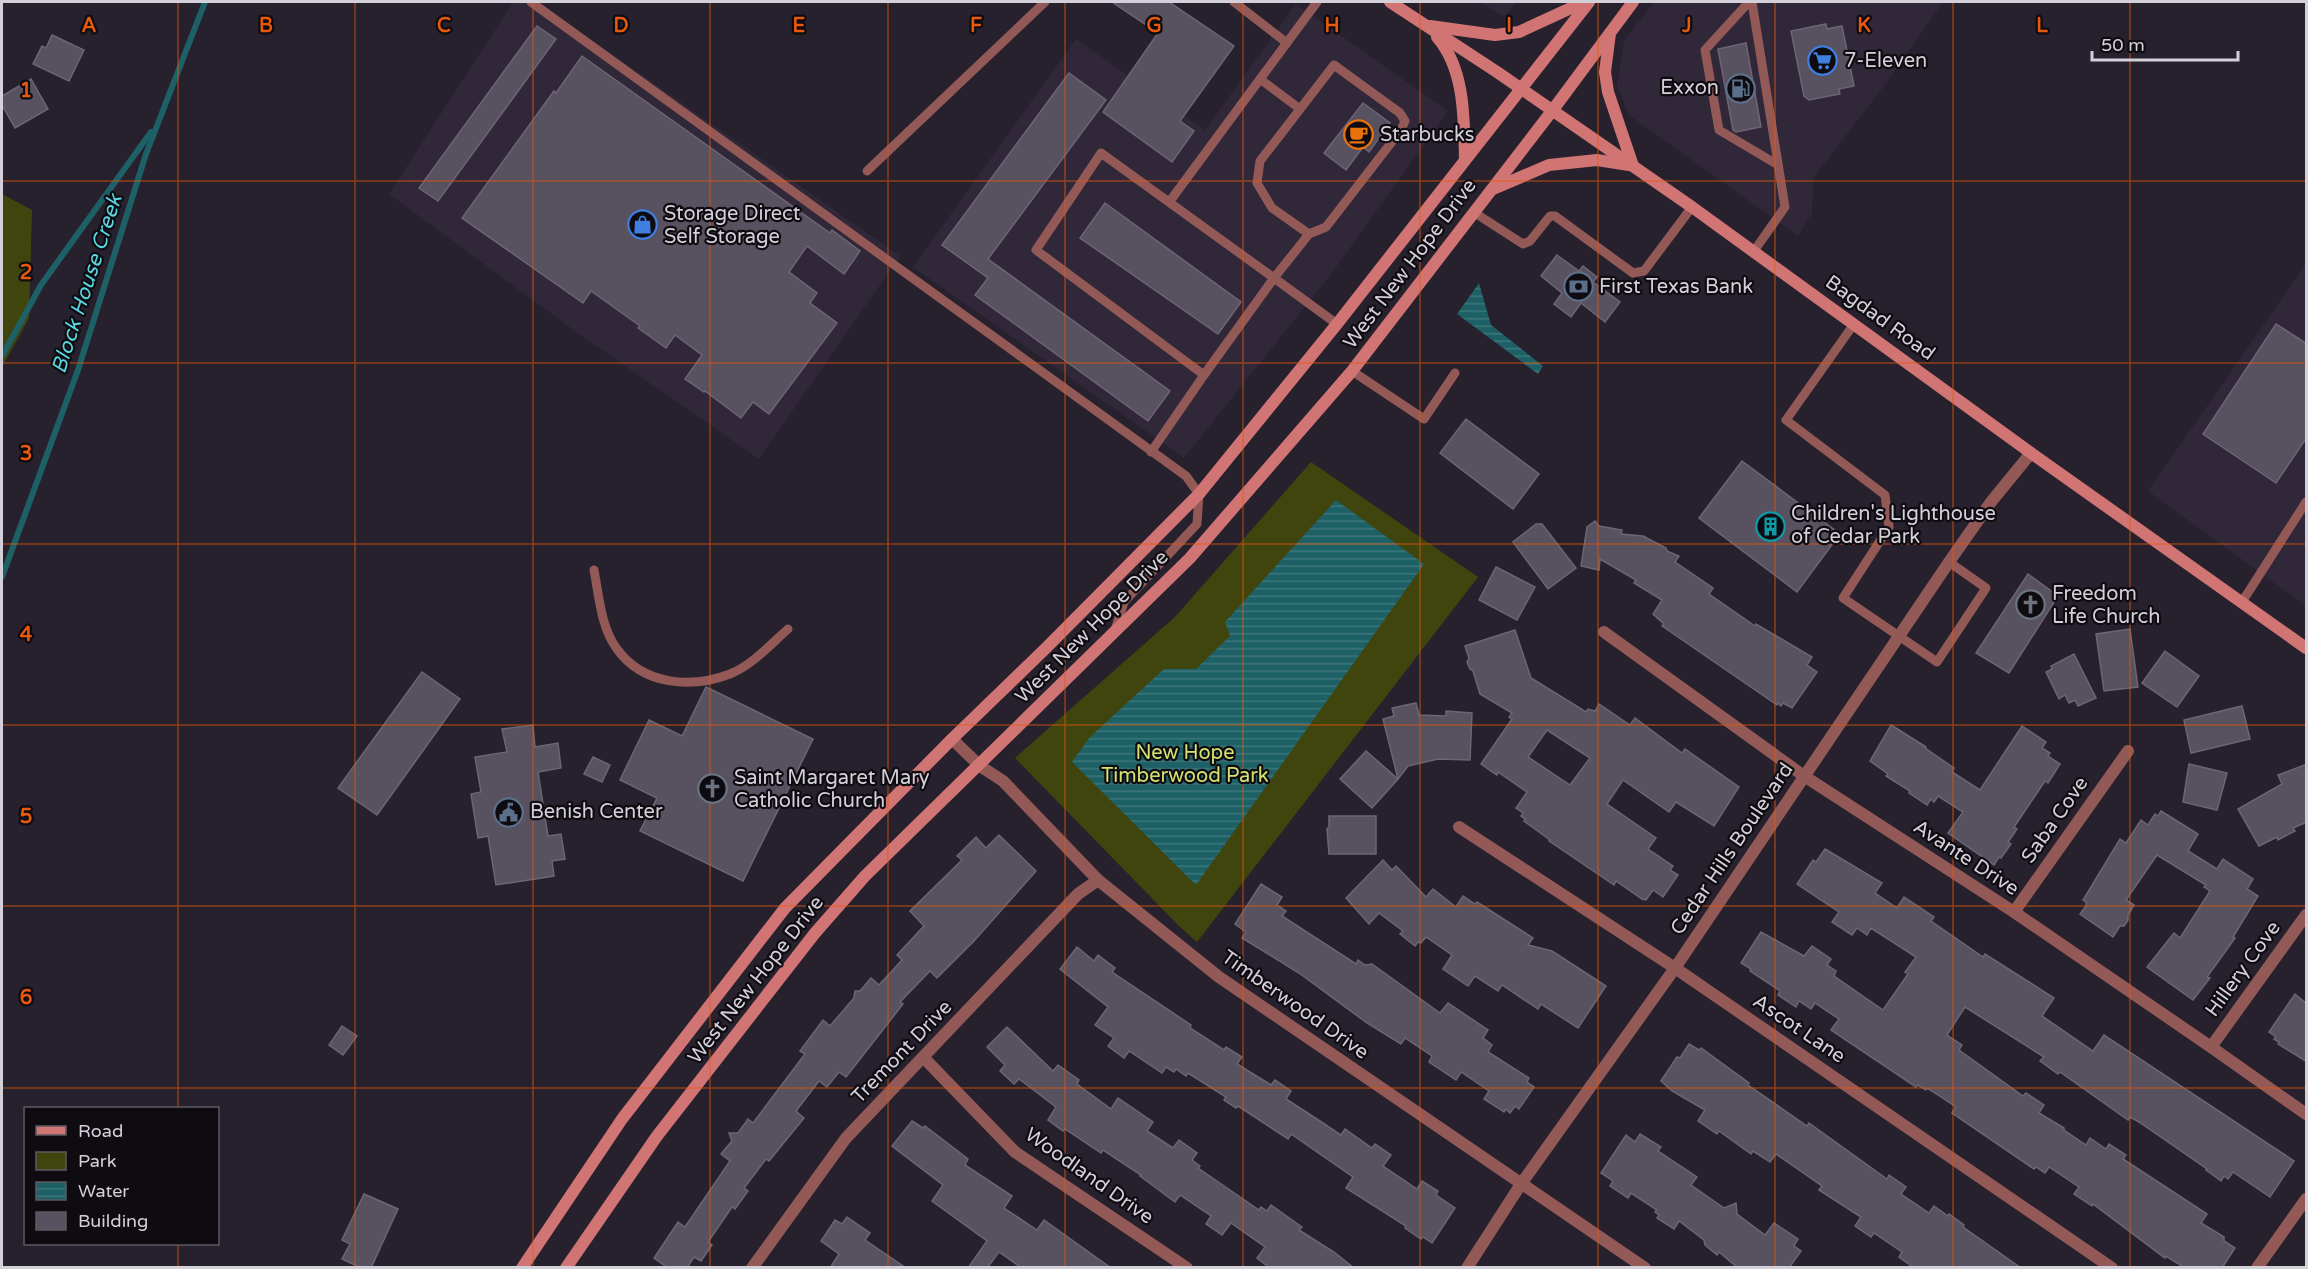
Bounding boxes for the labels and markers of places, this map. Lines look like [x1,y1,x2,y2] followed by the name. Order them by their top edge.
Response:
[1807,45,1839,77] supermarket icon: 7-Eleven
[1844,49,1927,73] place label: 7-Eleven
[1724,72,1756,104] fuel station icon: Exxon
[1660,76,1719,100] place label: Exxon
[1343,119,1375,151] cafe icon: Starbucks
[1380,123,1474,147] place label: Starbucks
[664,202,801,249] place label: Storage Direct Self Storage
[627,209,659,241] shop icon: Storage Direct Self Storage
[1562,271,1594,303] bank icon: First Texas Bank
[1599,275,1753,299] place label: First Texas Bank
[1791,502,1996,549] place label: Children's Lighthouse of Cedar Park
[1754,510,1786,542] building icon: Children's Lighthouse of Cedar Park
[2052,582,2160,629] place label: Freedom Life Church
[2015,589,2047,621] church icon: Freedom Life Church
[734,766,930,813] place label: Saint Margaret Mary Catholic Church
[697,773,729,805] church icon: Saint Margaret Mary Catholic Church
[493,796,525,828] public building icon: Benish Center
[530,800,663,824] place label: Benish Center

